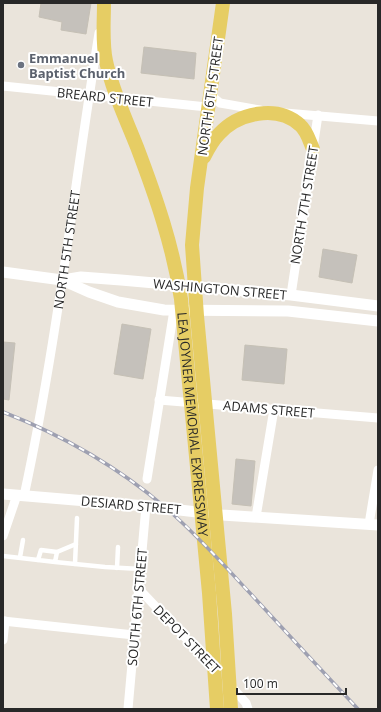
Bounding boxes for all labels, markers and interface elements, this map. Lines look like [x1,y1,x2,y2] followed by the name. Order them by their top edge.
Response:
[193,35,227,156] street label: NORTH 6TH STREET
[29,49,125,82] place label: Emmanuel Baptist Church
[16,60,26,70] marker: Emmanuel Baptist Church
[56,83,155,111] street label: BREARD STREET
[286,144,322,265] street label: NORTH 7TH STREET
[49,188,84,310] street label: NORTH 5TH STREET
[152,274,288,304] street label: WASHINGTON STREET
[173,311,213,538] street label: LEA JOYNER MEMORIAL EXPRESSWAY
[222,396,316,422] street label: ADAMS STREET
[80,492,183,518] street label: DESIARD STREET
[123,546,151,667] street label: SOUTH 6TH STREET
[150,601,225,678] street label: DEPOT STREET
[237,670,346,696] scale bar
[243,675,278,692] text: 100 m

